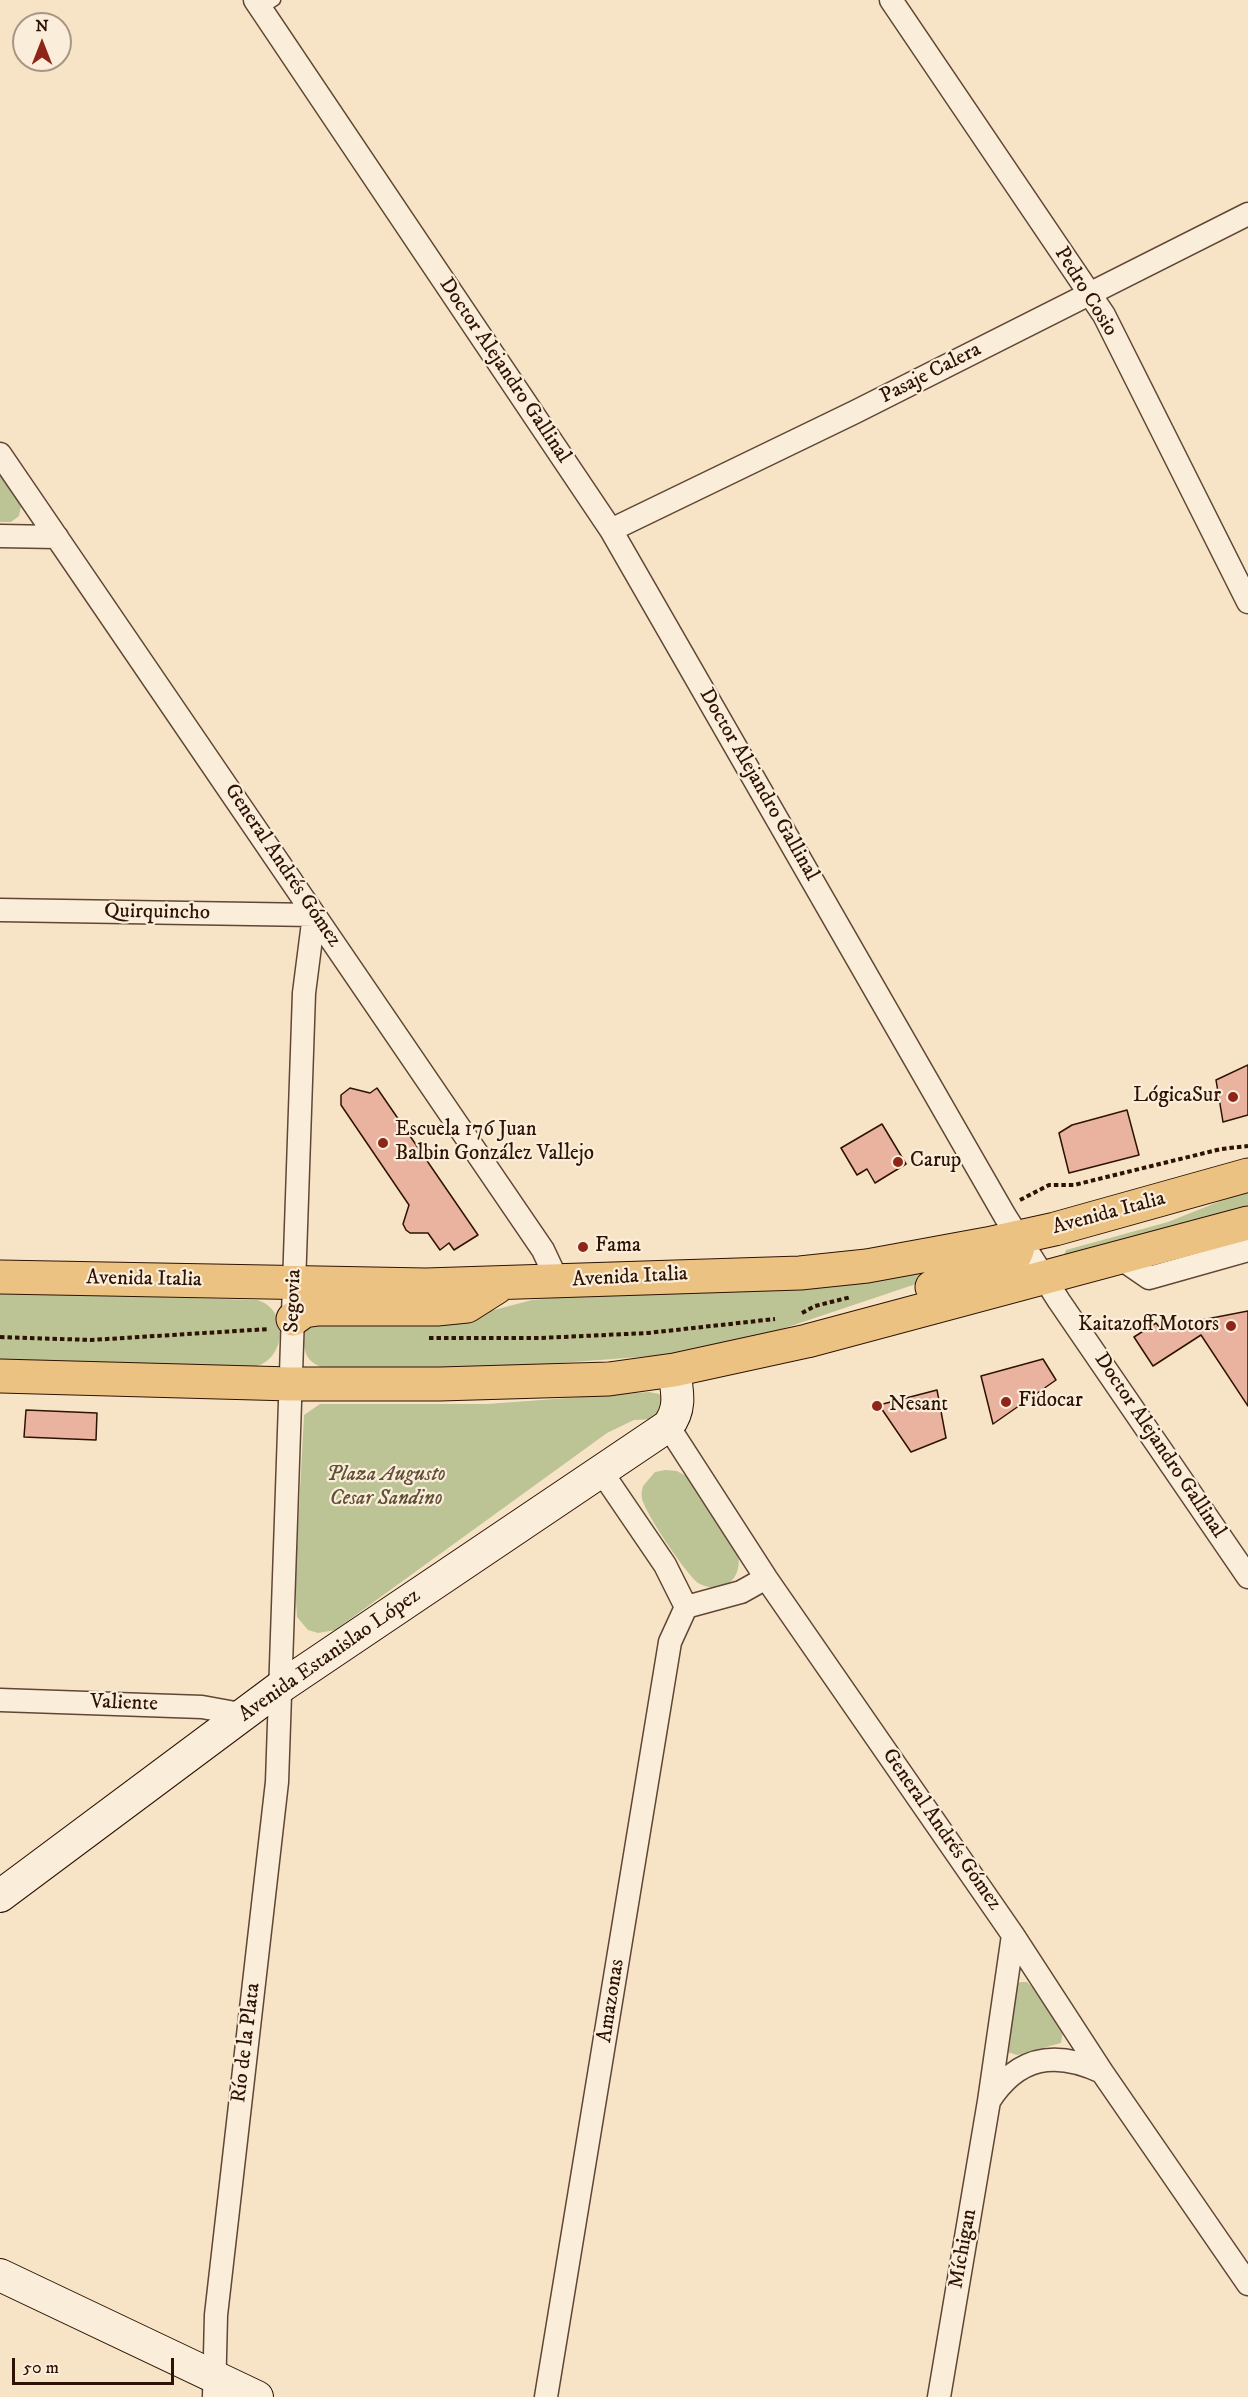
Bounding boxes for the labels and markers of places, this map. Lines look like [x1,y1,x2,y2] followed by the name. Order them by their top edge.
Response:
[1133,1084,1221,1110] place label: LógicaSur
[1226,1090,1240,1104] marker: LógicaSur
[395,1118,594,1168] place label: Escuela 176 Juan Balbin González Vallejo
[376,1136,390,1150] marker: Escuela 176 Juan Balbin González Vallejo
[910,1149,961,1175] place label: Carup
[891,1155,905,1169] marker: Carup
[595,1234,641,1260] place label: Fama
[576,1240,590,1254] marker: Fama
[1078,1313,1219,1339] place label: Kaitazoff Motors
[1224,1319,1238,1333] marker: Kaitazoff Motors
[1018,1389,1083,1415] place label: Fidocar
[889,1393,948,1419] place label: Nesant
[999,1395,1013,1409] marker: Fidocar
[870,1399,884,1413] marker: Nesant

